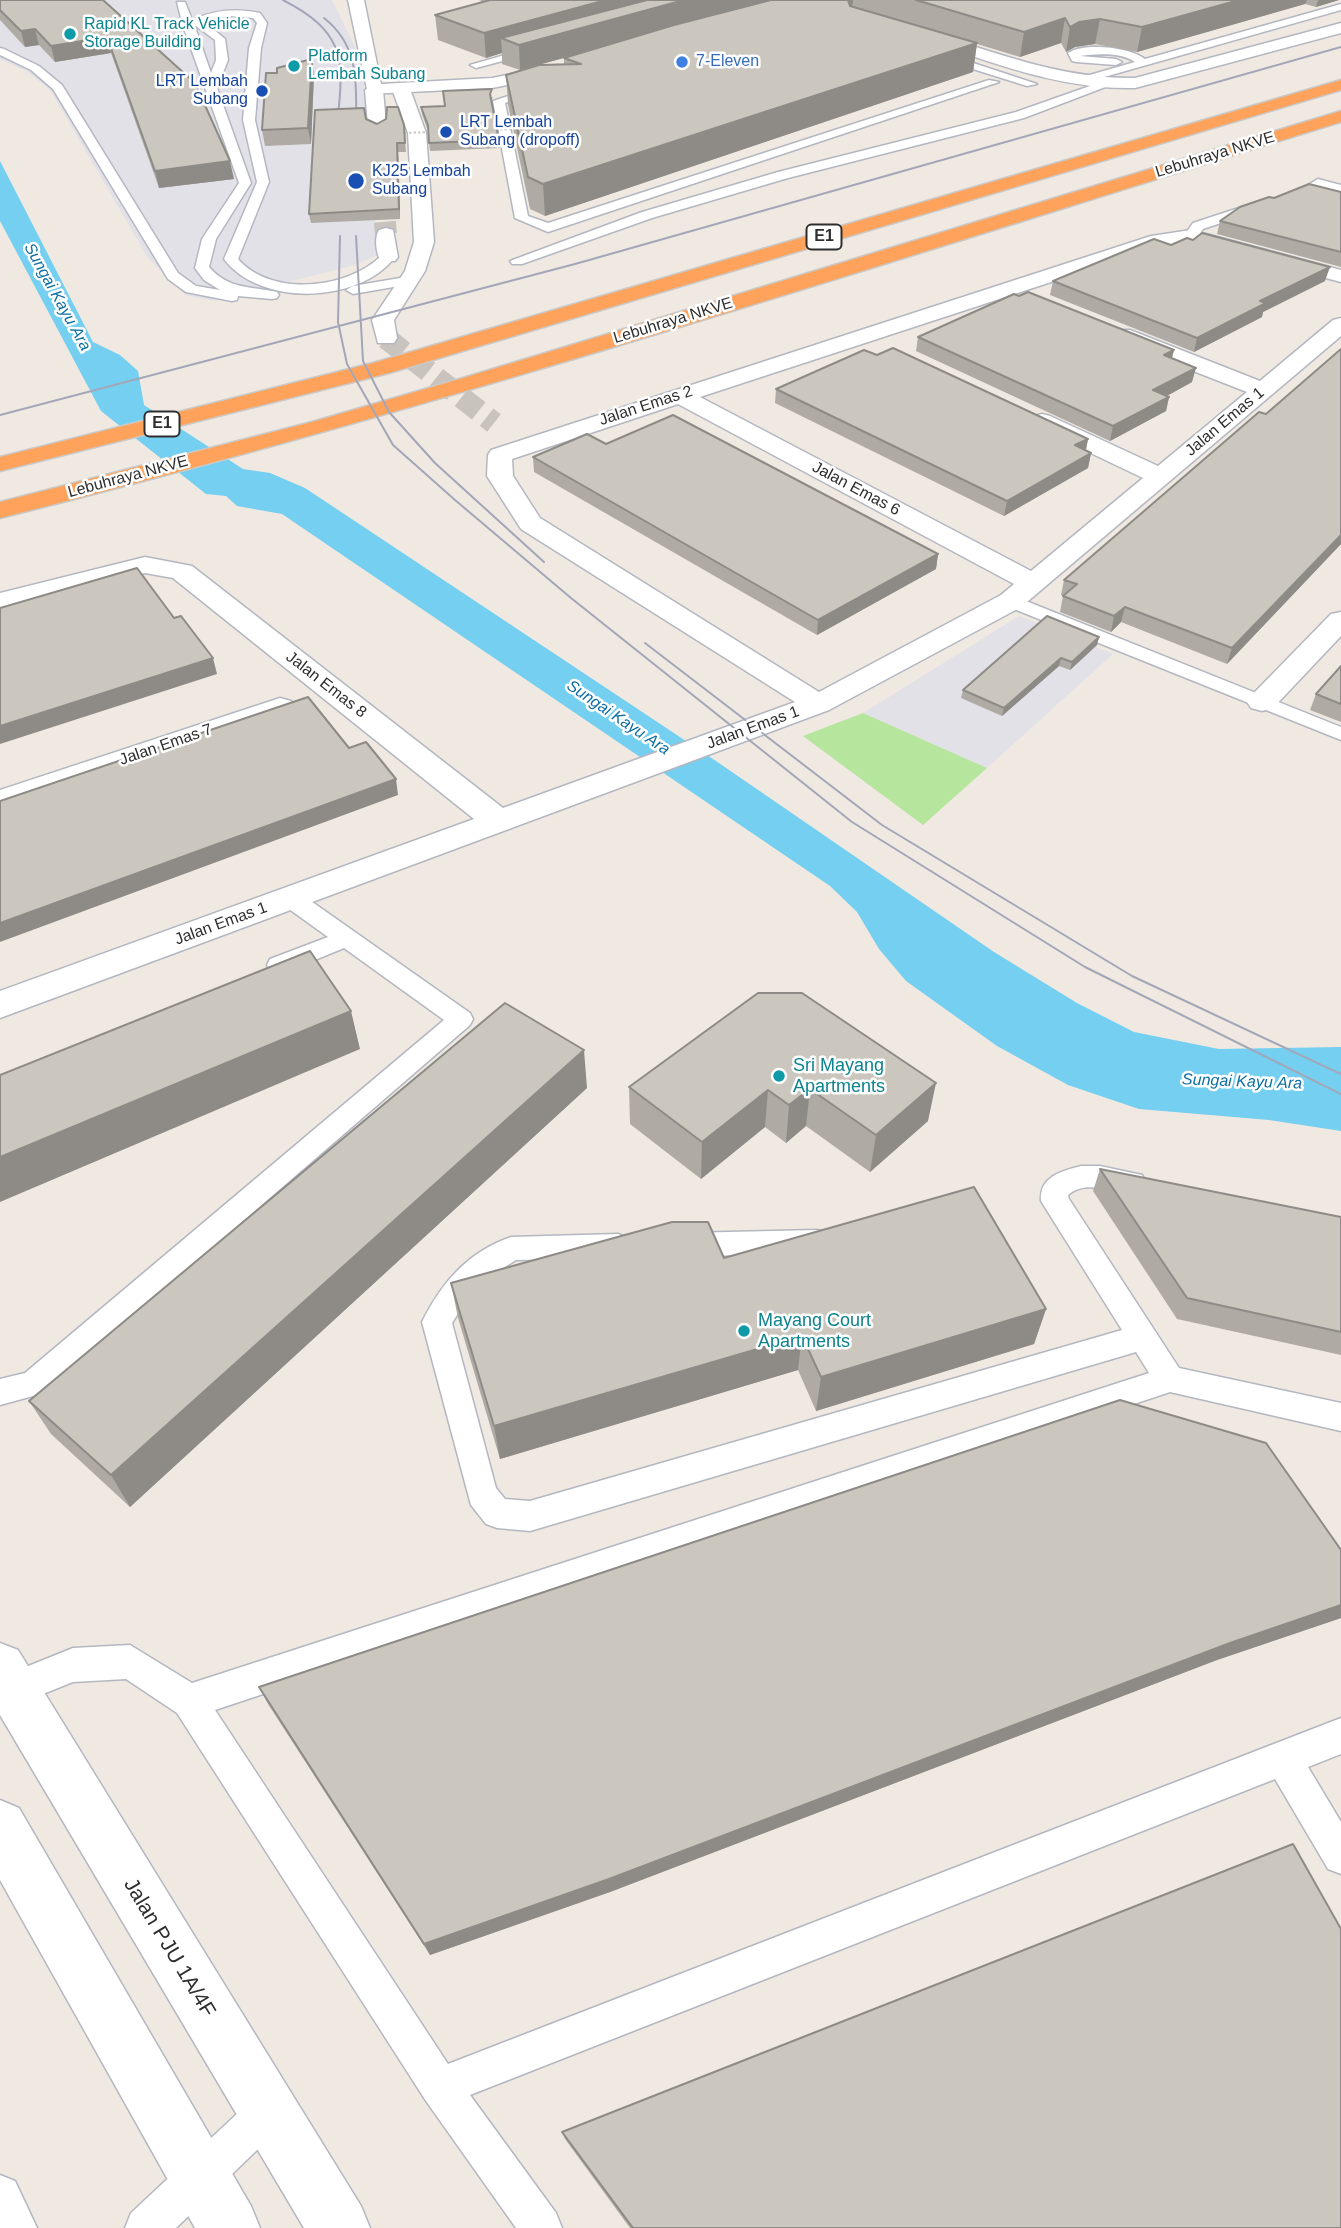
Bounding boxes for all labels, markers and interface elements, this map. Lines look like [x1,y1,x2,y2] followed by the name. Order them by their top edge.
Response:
[84,15,250,53] place label: Rapid KL Track Vehicle Storage Building
[62,26,78,42] marker: Rapid KL Track Vehicle Storage Building
[308,47,425,85] place label: Platform Lembah Subang
[696,52,759,72] place label: 7-Eleven
[674,54,690,70] marker: 7-Eleven
[286,58,302,74] marker: Platform Lembah Subang
[156,72,248,110] place label: LRT Lembah Subang
[254,83,270,99] marker: LRT Lembah Subang
[460,113,580,151] place label: LRT Lembah Subang (dropoff)
[438,124,454,140] marker: LRT Lembah Subang (dropoff)
[1153,128,1277,182] street label: Lebuhraya NKVE
[372,162,471,200] place label: KJ25 Lembah Subang
[346,171,366,191] marker: KJ25 Lembah Subang
[806,224,842,249] road number: E1
[19,240,95,354] water label: Sungai Kayu Ara
[611,294,735,348] street label: Lebuhraya NKVE
[597,382,695,430] street label: Jalan Emas 2
[1182,383,1268,461] street label: Jalan Emas 1
[144,412,180,436] road number: E1
[66,452,190,502] street label: Lebuhraya NKVE
[809,458,903,520] street label: Jalan Emas 6
[282,648,370,722] street label: Jalan Emas 8
[563,676,673,760] water label: Sungai Kayu Ara
[704,702,802,754] street label: Jalan Emas 1
[117,720,215,770] street label: Jalan Emas 7
[172,898,270,950] street label: Jalan Emas 1
[793,1055,885,1098] place label: Sri Mayang Apartments
[771,1068,787,1084] marker: Sri Mayang Apartments
[1182,1070,1302,1094] water label: Sungai Kayu Ara
[758,1310,871,1352] place label: Mayang Court Apartments
[736,1323,752,1339] marker: Mayang Court Apartments
[118,1874,220,2022] street label: Jalan PJU 1A/4F

